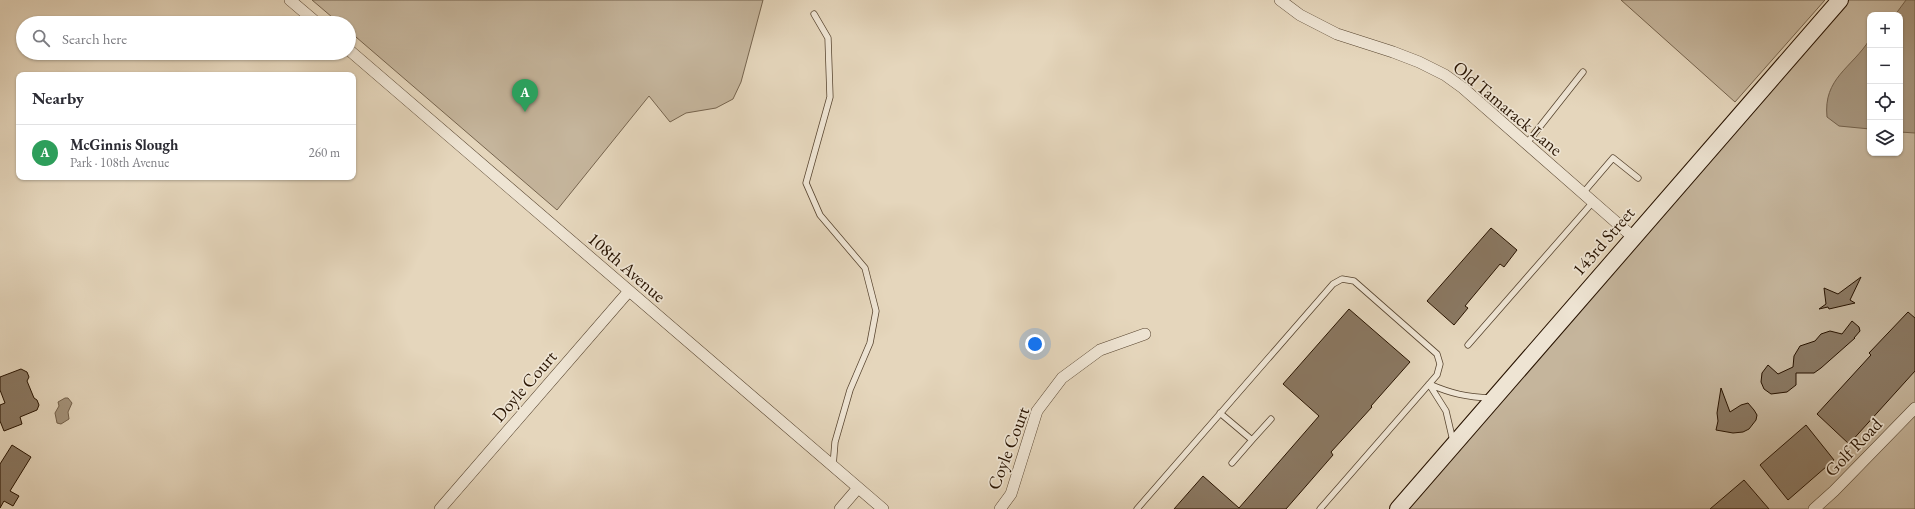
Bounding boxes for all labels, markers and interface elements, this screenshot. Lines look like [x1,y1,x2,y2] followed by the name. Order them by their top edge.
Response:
[1867,12,1903,156] map controls
[1867,12,1903,48] button: +
[16,16,356,60] search box
[30,27,52,49] icon: search
[62,29,127,48] text: Search here
[1867,48,1903,84] button: −
[1448,55,1568,161] street label: Old Tamarack Lane
[512,79,538,112] pin: A
[1867,84,1903,120] button: locate
[32,87,84,109] text: Nearby
[1867,120,1903,156] button: layers
[70,135,178,154] text: McGinnis Slough
[40,144,50,161] text: A
[309,144,340,161] text: 260 m
[70,154,169,171] text: Park · 108th Avenue
[1567,201,1640,280] street label: 143rd Street
[583,227,671,307] street label: 108th Avenue
[1025,334,1045,354] your location
[487,345,562,427] street label: Doyle Court
[982,403,1034,493] street label: Coyle Court
[1819,412,1887,481] street label: Golf Road

